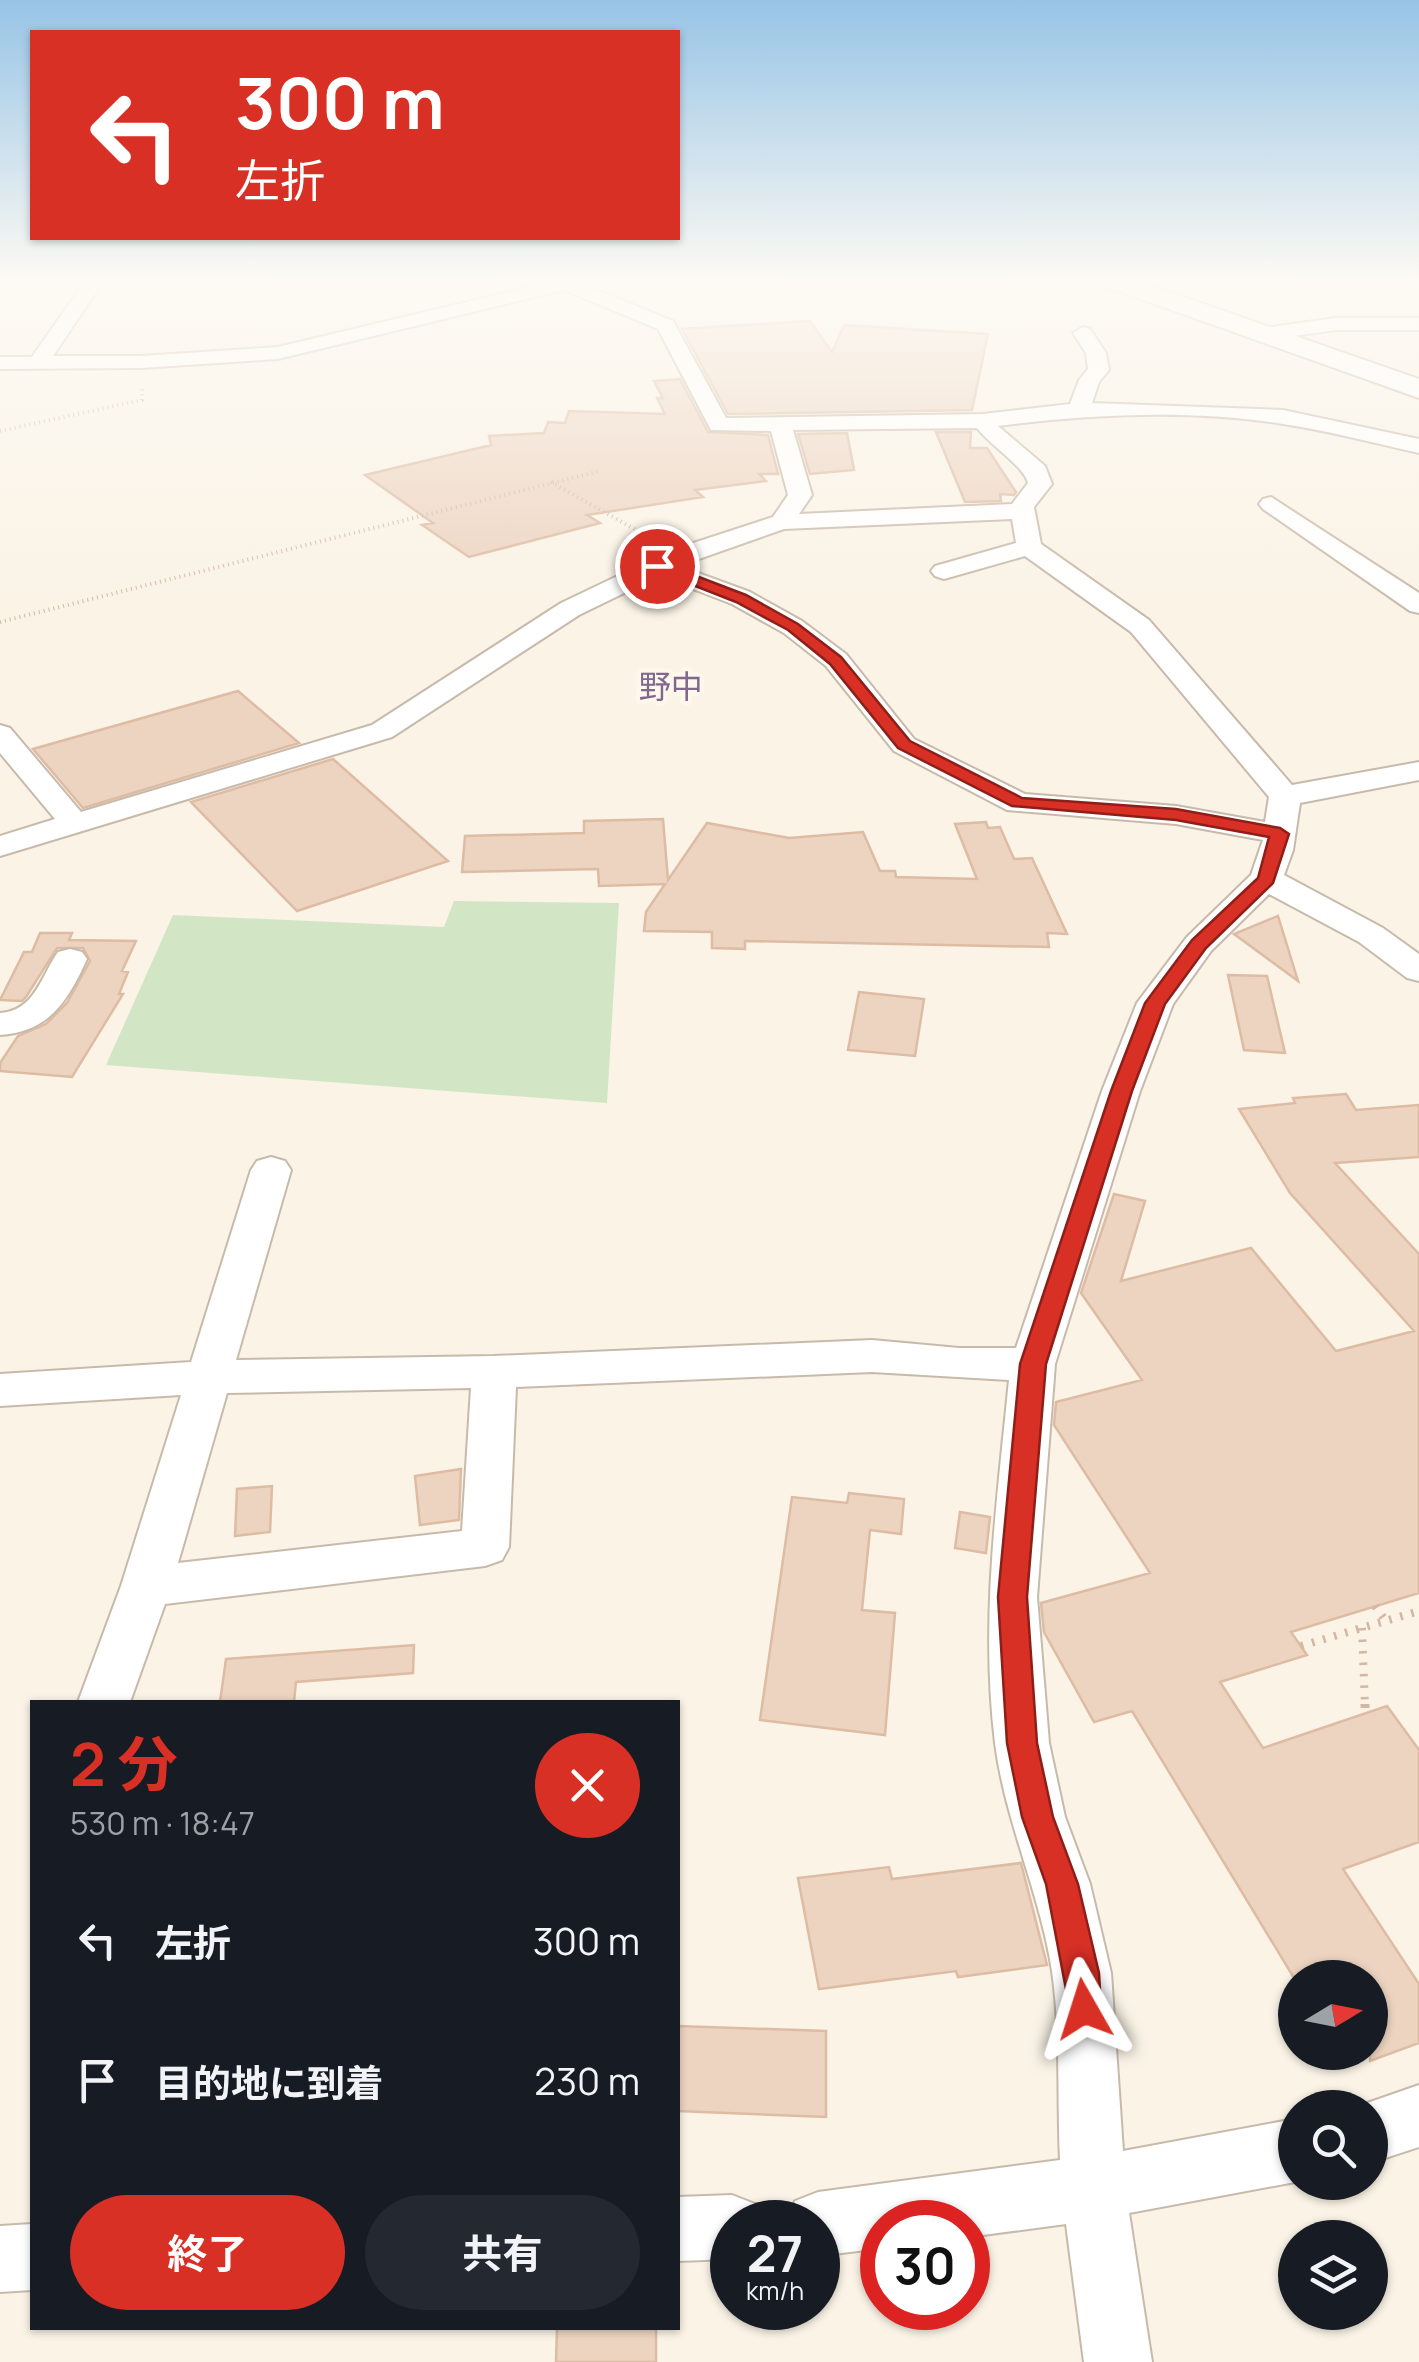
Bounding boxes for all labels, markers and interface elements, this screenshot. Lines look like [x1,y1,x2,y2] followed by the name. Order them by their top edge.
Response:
[235,54,445,150] text: 300 m
[70,70,200,200] icon: left
[235,149,325,211] text: 左折
[615,524,700,609] pin
[630,539,685,594] icon: arrive
[639,664,703,708] district label: 野中
[70,1722,178,1804] text: 2 分
[535,1733,640,1838] button: close
[70,1801,255,1845] text: 530 m · 18:47
[70,1913,125,1968] icon: left
[533,1914,640,1966] text: 300 m
[155,1916,231,1968] text: 左折
[1032,1957,1136,2061] position arrow
[1278,1960,1388,2070] north arrow
[1278,1960,1388,2330] map controls
[70,2053,125,2108] icon: arrive
[534,2054,640,2106] text: 230 m
[155,2056,383,2108] text: 目的地に到着
[1278,2090,1388,2200] button: search
[70,2195,345,2310] button: 終了
[365,2195,640,2310] button: 共有
[860,2200,990,2330] speed limit sign: 30
[747,2219,803,2287] text: 27
[1278,2220,1388,2330] button: layers
[746,2273,804,2308] text: km/h

